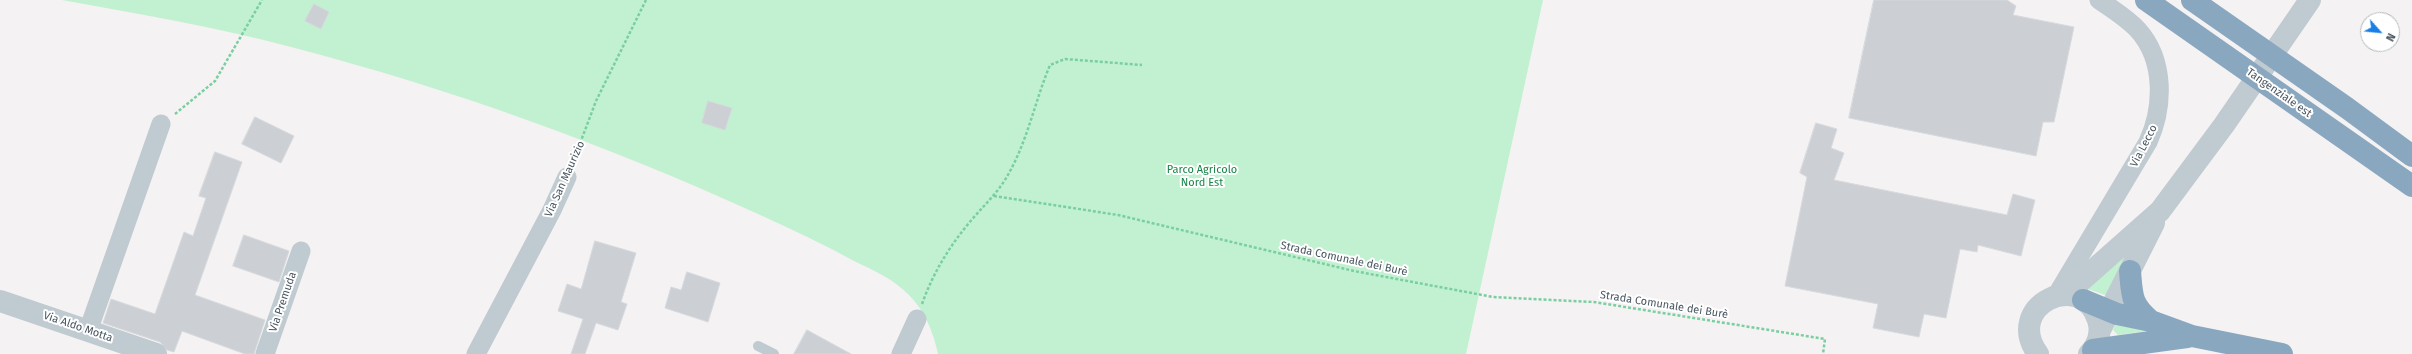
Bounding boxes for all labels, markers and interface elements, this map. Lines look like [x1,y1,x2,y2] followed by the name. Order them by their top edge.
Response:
[2360,12,2400,52] north arrow
[2383,31,2398,43] text: N
[2244,66,2314,120] street label: Tangenziale est
[2128,123,2160,169] street label: Via Lecco
[542,139,588,219] street label: Via San Maurizio
[1167,163,1237,189] park label: Parco Agricolo Nord Est
[1279,239,1409,279] street label: Strada Comunale dei Burè
[267,270,299,334] street label: Via Premuda
[1599,288,1729,322] street label: Strada Comunale dei Burè
[42,309,114,345] street label: Via Aldo Motta

